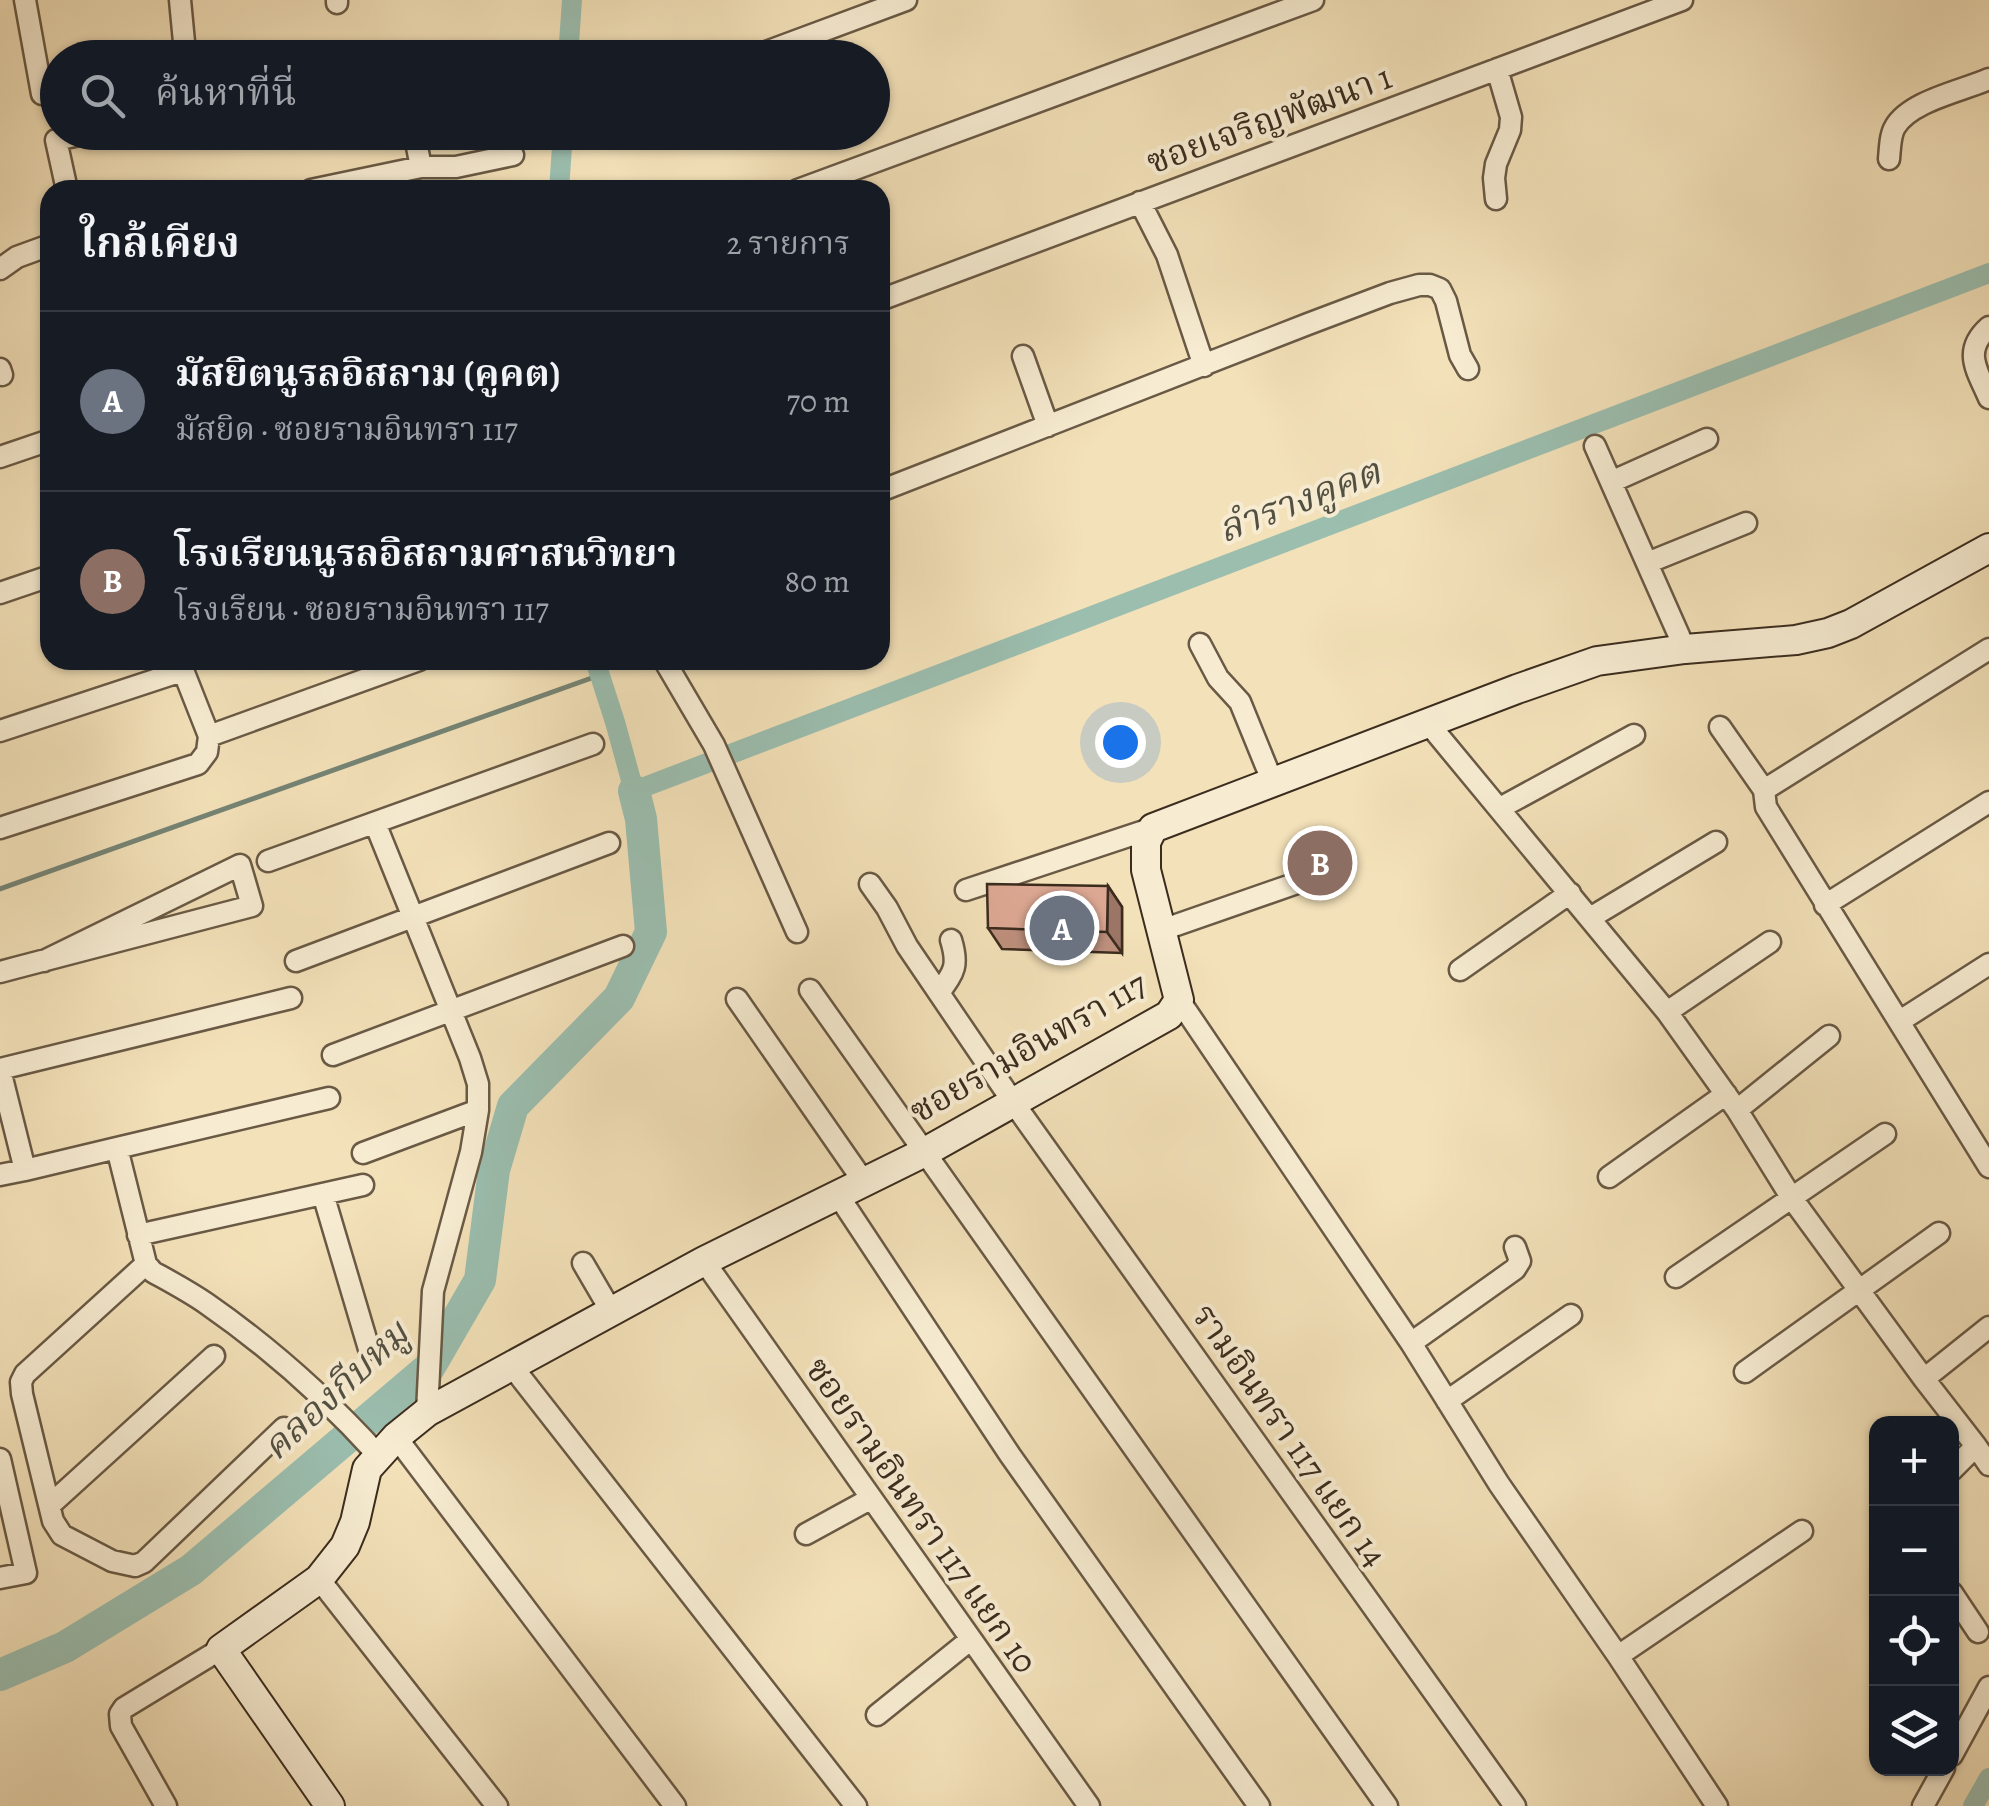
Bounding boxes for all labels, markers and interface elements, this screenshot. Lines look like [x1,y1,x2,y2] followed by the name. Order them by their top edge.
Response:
[40,40,890,150] search box
[1140,52,1398,186] street label: ซอยเจริญพัฒนา 1
[155,66,296,118] text: ค้นหาที่นี่
[75,68,130,123] icon: search
[80,214,240,271] text: ใกล้เคียง
[727,221,850,265] text: 2 รายการ
[175,347,561,399] text: มัสยิตนูรลอิสลาม (คูคต)
[102,379,123,423] text: A
[787,379,850,423] text: 70 m
[175,407,518,451] text: มัสยิด · ซอยรามอินทรา 117
[1210,445,1389,555] water label: ลำรางคูคต
[175,527,677,579] text: โรงเรียนนูรลอิสลามศาสนวิทยา
[102,559,123,603] text: B
[784,559,850,603] text: 80 m
[175,587,549,631] text: โรงเรียน · ซอยรามอินทรา 117
[1095,717,1146,768] your location
[1288,826,1352,900] pin: B
[1030,890,1094,966] pin: A
[901,959,1156,1134] street label: ซอยรามอินทรา 117
[1181,1294,1399,1576] street label: รามอินทรา 117 แยก 14
[250,1307,421,1472] water label: คลองกีบหมู
[795,1347,1049,1683] street label: ซอยรามอินทรา 117 แยก 10
[1869,1416,1959,1776] map controls
[1869,1416,1959,1506] button: +
[1869,1506,1959,1596] button: −
[1869,1596,1959,1686] button: locate
[1869,1686,1959,1776] button: layers

